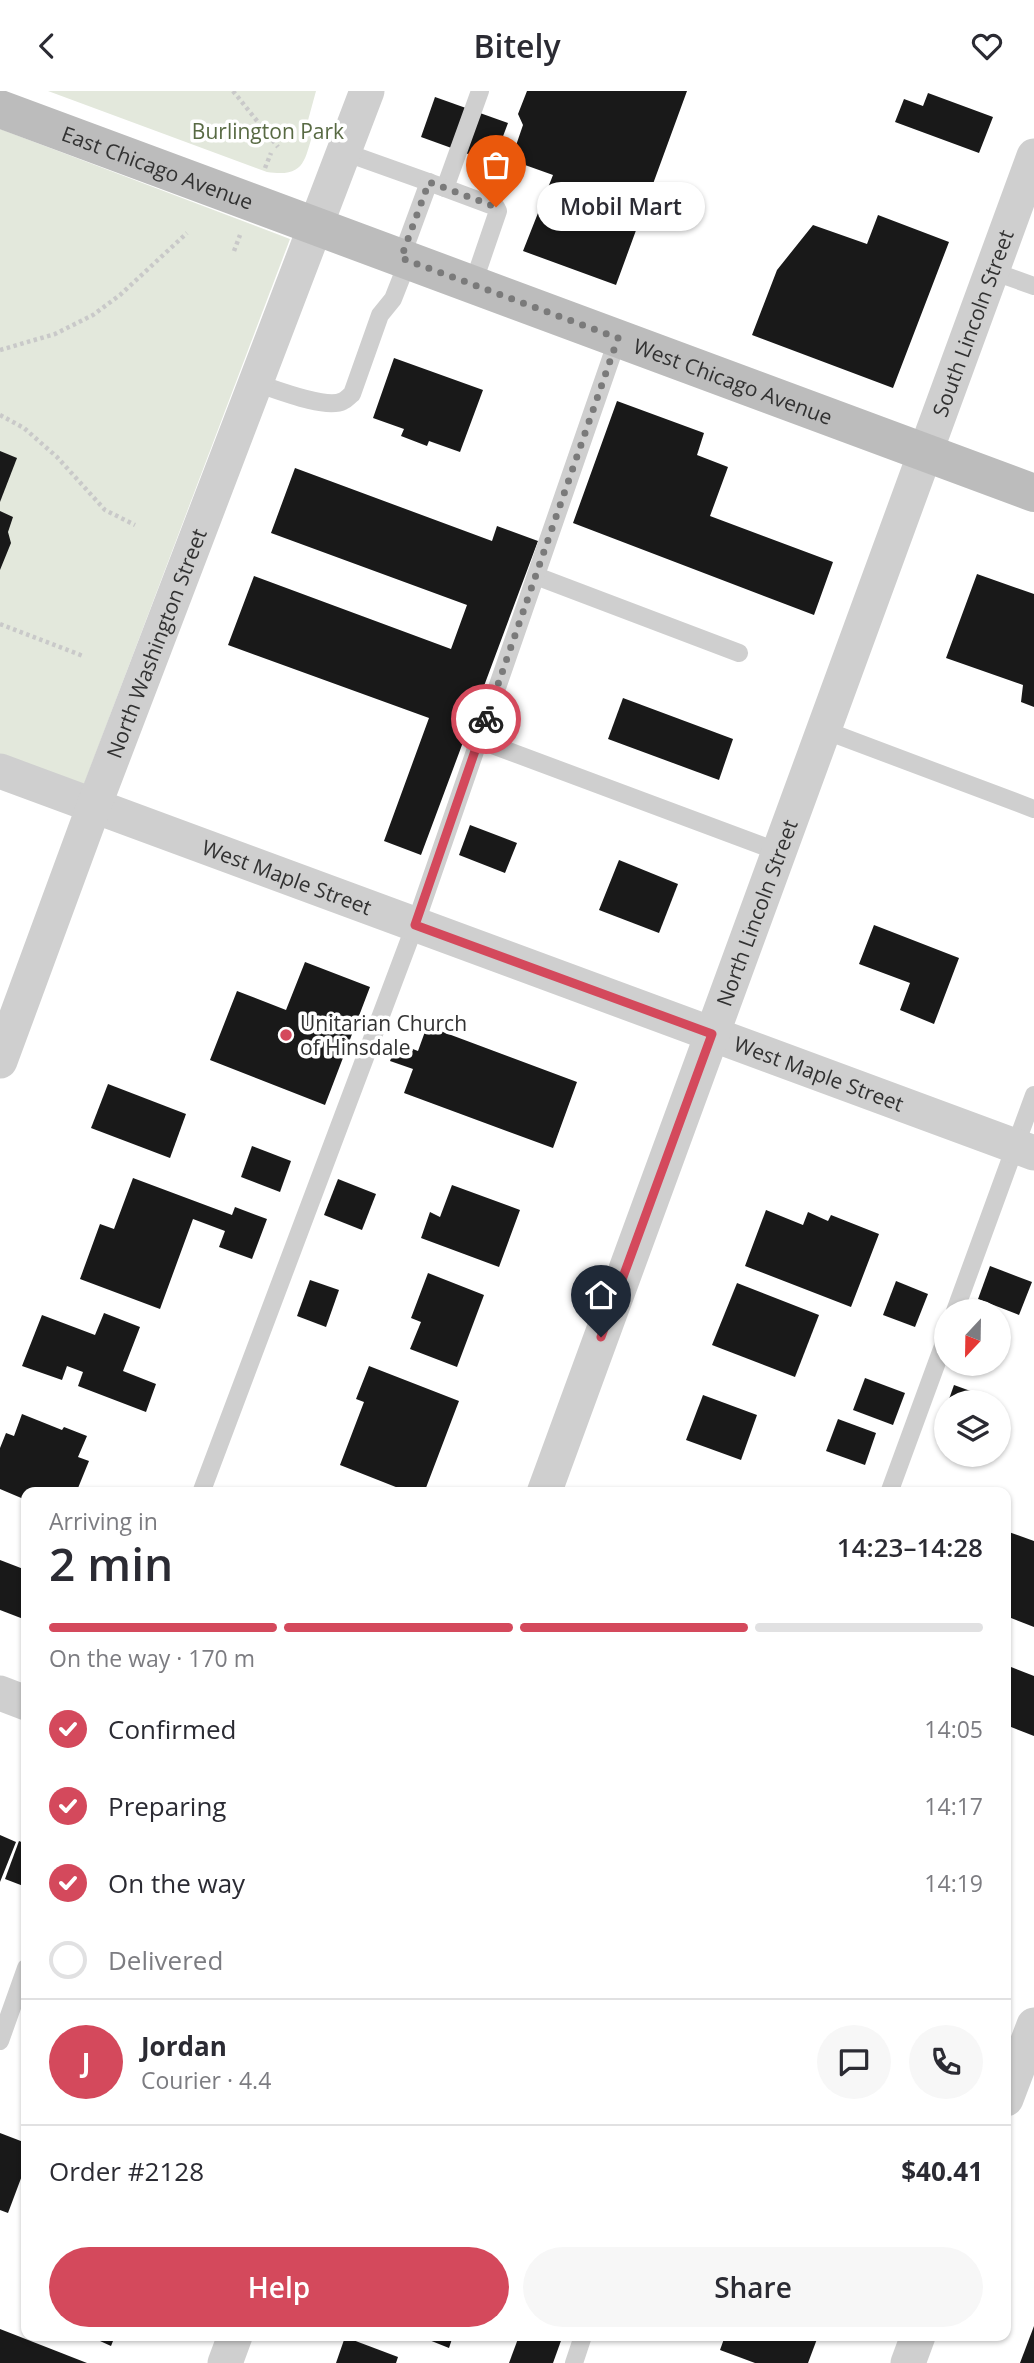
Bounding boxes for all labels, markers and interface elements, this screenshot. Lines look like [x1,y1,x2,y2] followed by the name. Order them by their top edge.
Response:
[473,24,561,67] text: Bitely
[28,27,66,65] icon: back
[968,27,1006,65] icon: heart
[192,117,344,145] park label: Burlington Park
[58,119,257,216] street label: East Chicago Avenue
[466,135,526,207] pin
[477,146,515,184] icon: bag
[538,183,706,231] callout: Mobil Mart
[560,190,682,222] text: Mobil Mart
[926,226,1020,420] street label: South Lincoln Street
[630,332,836,431] street label: West Chicago Avenue
[100,524,213,762] street label: North Washington Street
[451,684,521,754] courier
[467,700,505,738] icon: bike
[710,815,804,1010] street label: North Lincoln Street
[198,833,376,921] street label: West Maple Street
[300,1009,467,1061] place label: Unitarian Church of Hinsdale
[278,1027,294,1043] marker: Unitarian Church of Hinsdale
[730,1029,908,1118] street label: West Maple Street
[571,1265,631,1337] pin
[582,1276,620,1314] icon: home
[934,1299,1012,1375] north arrow
[934,1299,1011,1467] map controls
[934,1390,1011,1467] button: layers
[49,1505,158,1537] text: Arriving in
[837,1529,983,1565] text: 14:23–14:28
[49,1532,173,1594] text: 2 min
[49,1642,255,1674] text: On the way · 170 m
[49,1710,87,1748] icon: check
[108,1711,236,1747] text: Confirmed
[924,1713,983,1745] text: 14:05
[49,1787,87,1825] icon: check
[108,1788,226,1824] text: Preparing
[924,1790,983,1822] text: 14:17
[49,1864,87,1902] icon: check
[108,1865,245,1901] text: On the way
[924,1867,983,1899] text: 14:19
[108,1942,223,1978] text: Delivered
[817,2025,891,2099] button: chat
[909,2025,983,2099] button: phone
[141,2028,227,2064] text: Jordan
[82,2044,90,2080] text: J
[141,2064,271,2096] text: Courier · 4.4
[49,2153,204,2189] text: Order #2128
[901,2153,983,2189] text: $40.41
[49,2247,509,2327] button: Help
[523,2247,983,2327] button: Share

